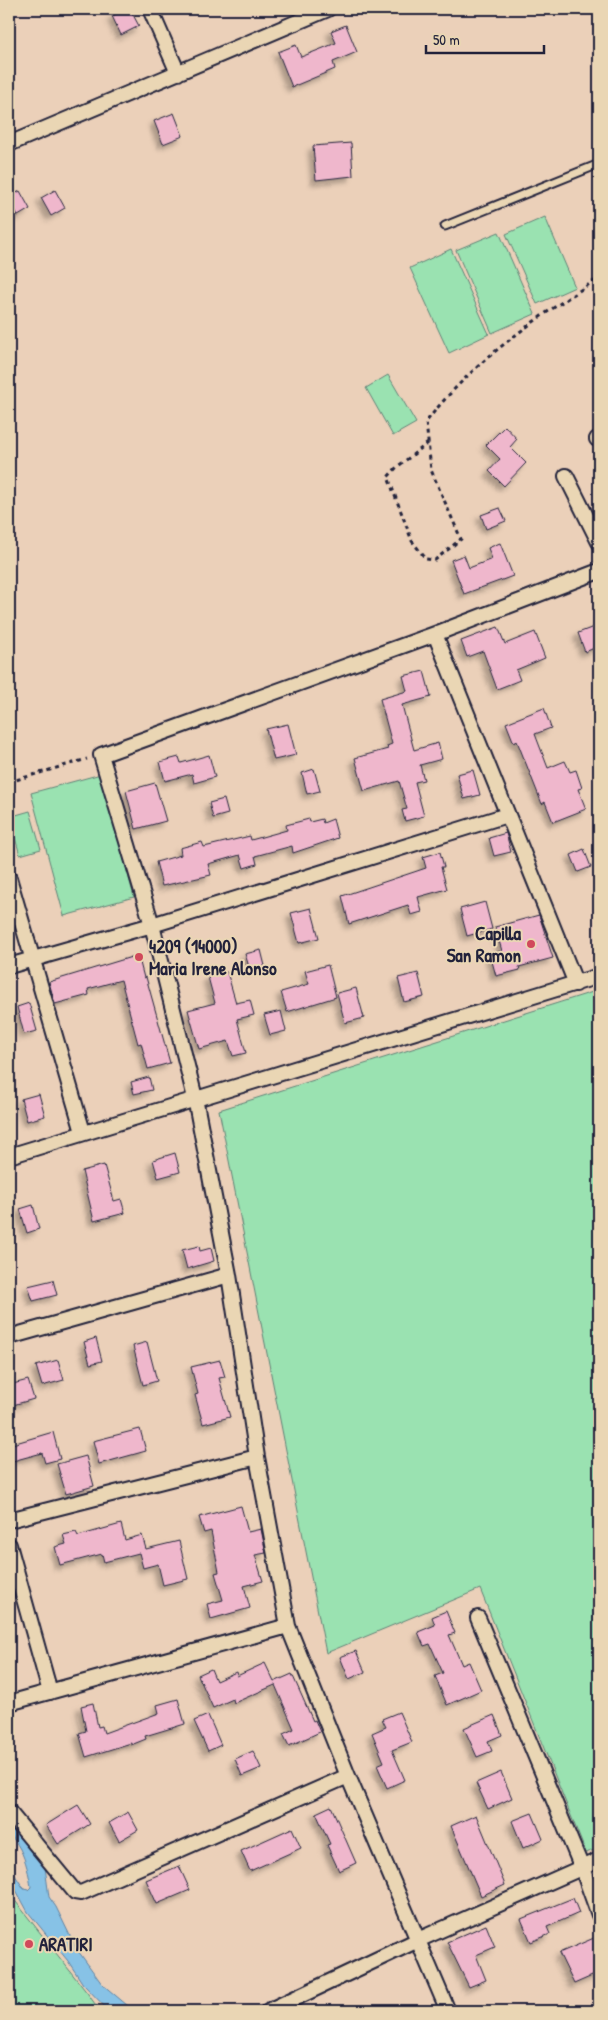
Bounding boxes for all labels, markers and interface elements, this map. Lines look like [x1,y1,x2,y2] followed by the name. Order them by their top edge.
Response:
[426,22,543,54] scale bar
[433,29,460,50] text: 50 m
[447,920,522,968] place label: Capilla San Ramon
[149,933,277,981] place label: 4209 (14000) Maria Irene Alonso
[525,938,537,950] marker: Capilla San Ramon
[133,951,145,963] marker: 4209 (14000) Maria Irene Alonso
[39,1931,93,1957] place label: ARATIRI
[23,1938,35,1950] marker: ARATIRI

